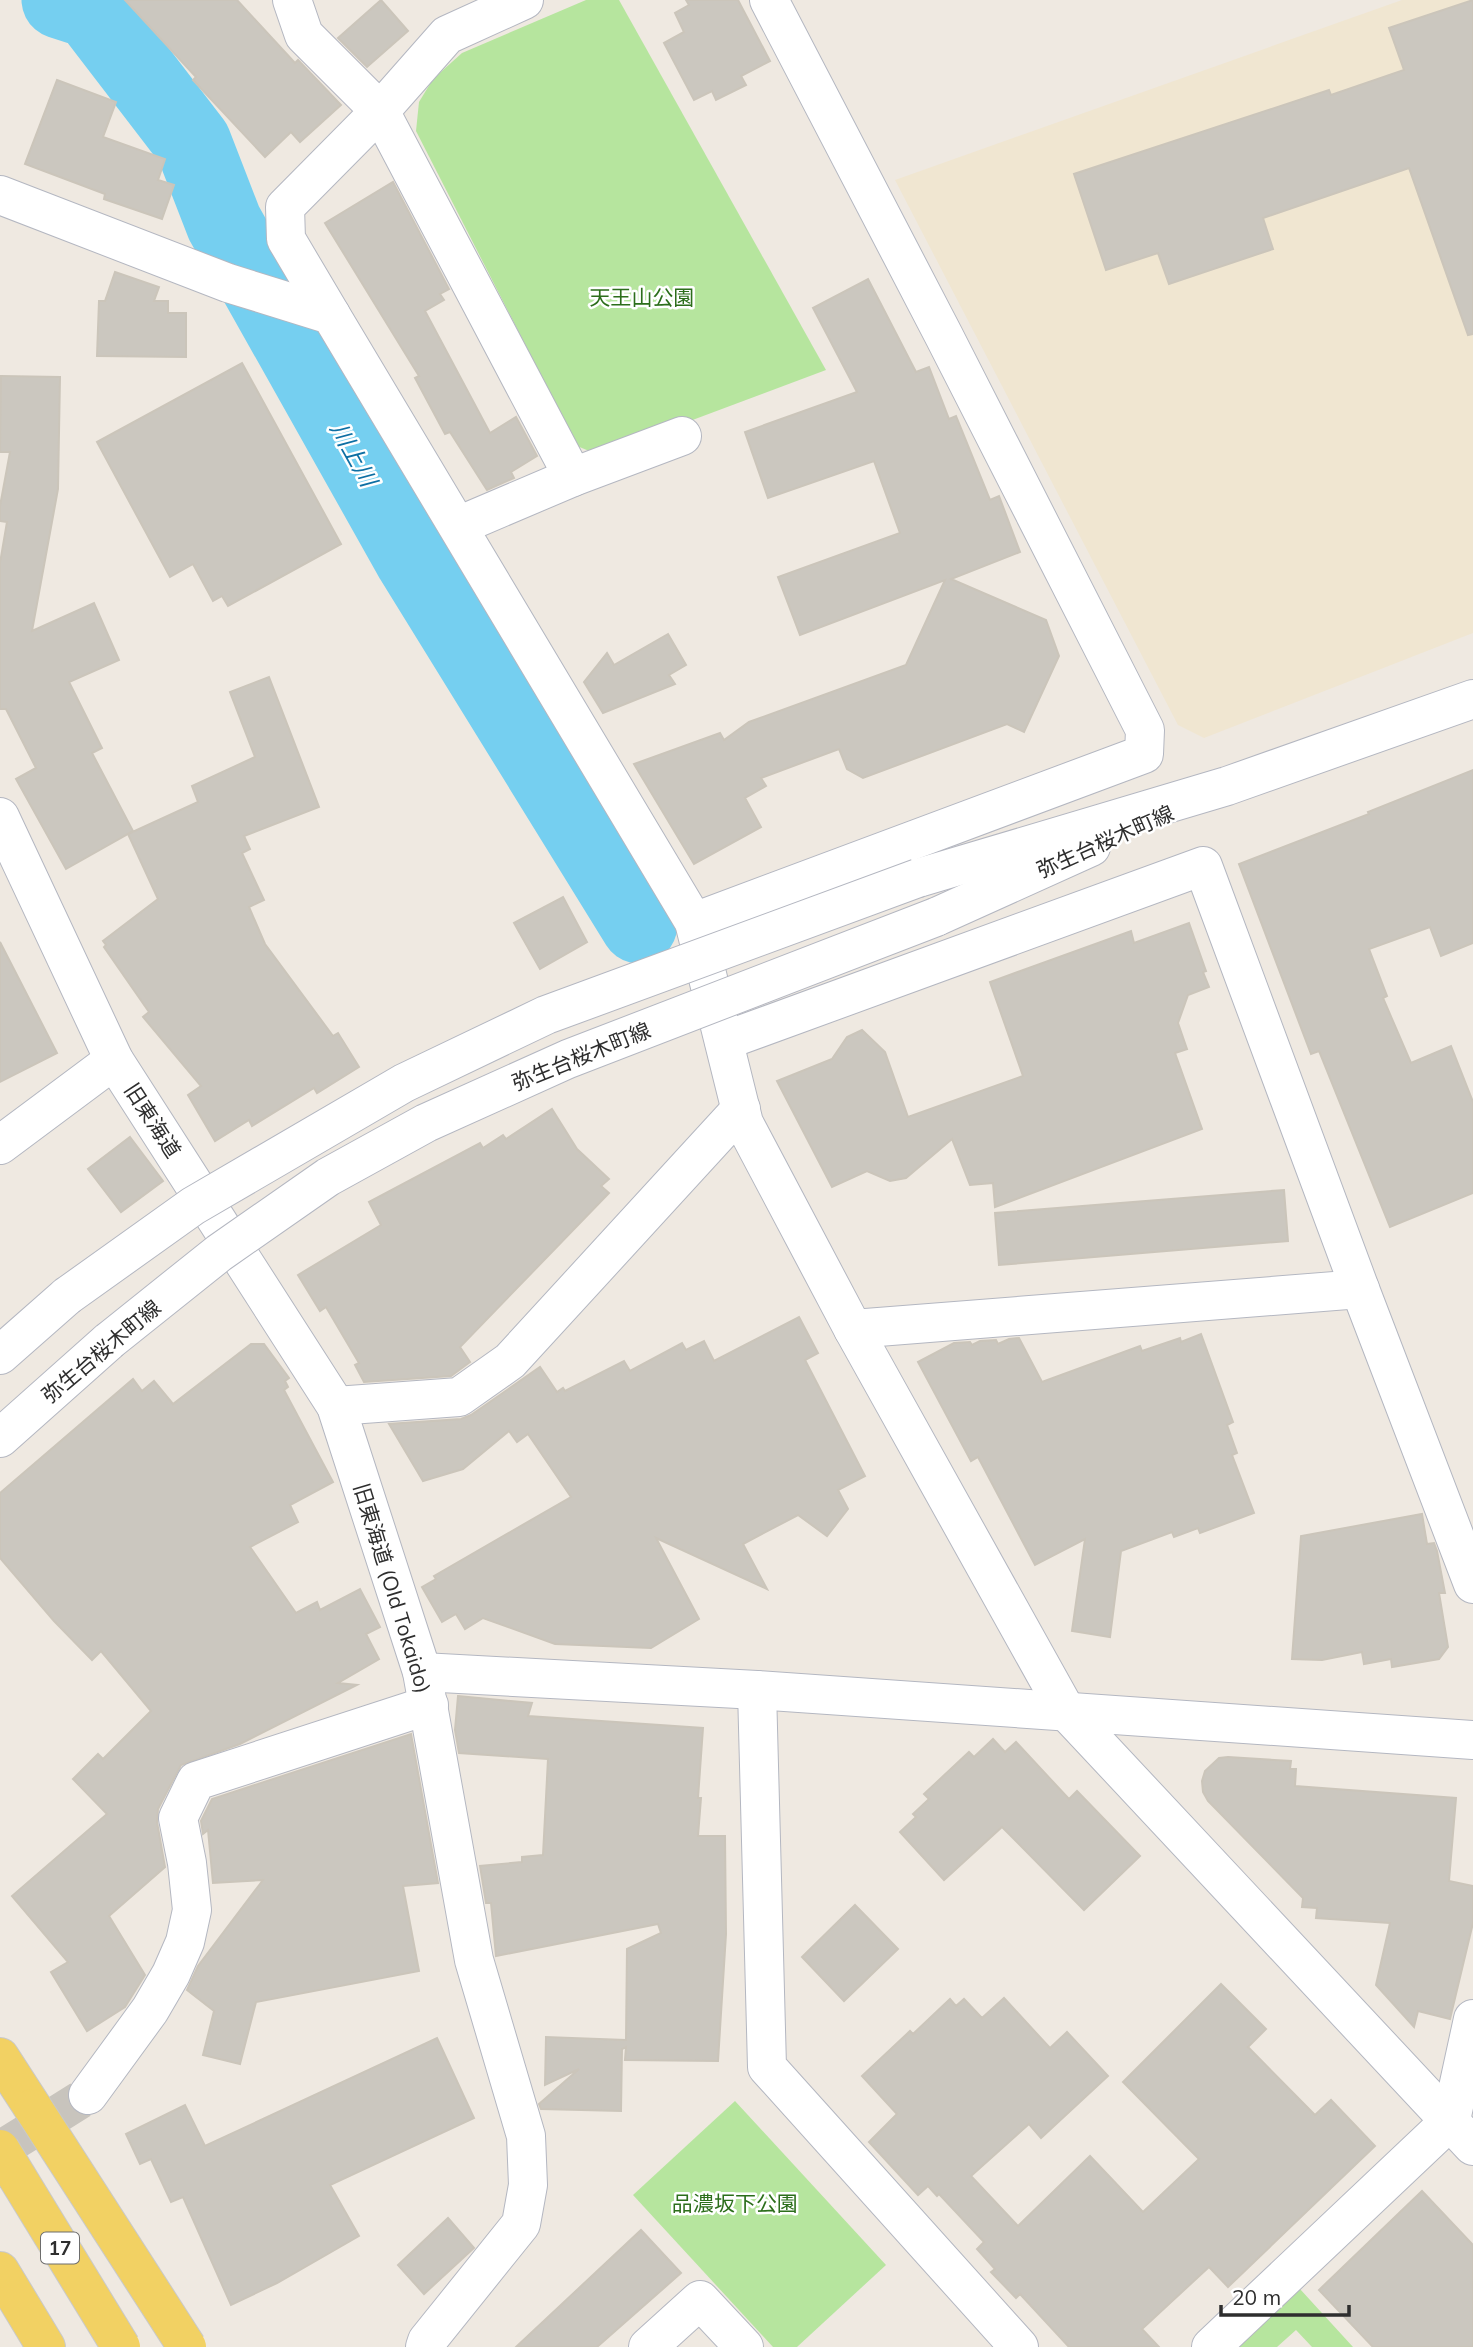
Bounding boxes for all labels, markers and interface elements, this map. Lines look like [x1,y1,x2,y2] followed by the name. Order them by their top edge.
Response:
[590,284,695,310] park label: 天王山公園
[325,417,385,494] water label: 川上川
[1033,799,1177,883] street label: 弥生台桜木町線
[508,1016,654,1096] street label: 弥生台桜木町線
[119,1078,187,1162] street label: 旧東海道
[36,1294,166,1408] street label: 弥生台桜木町線
[349,1480,437,1696] street label: 旧東海道 (Old Tokaido)
[672,2190,798,2216] park label: 品濃坂下公園
[41,2232,79,2264] road number: 17
[1221,2274,1349,2318] scale bar
[1232,2284,1281,2310] text: 20 m

